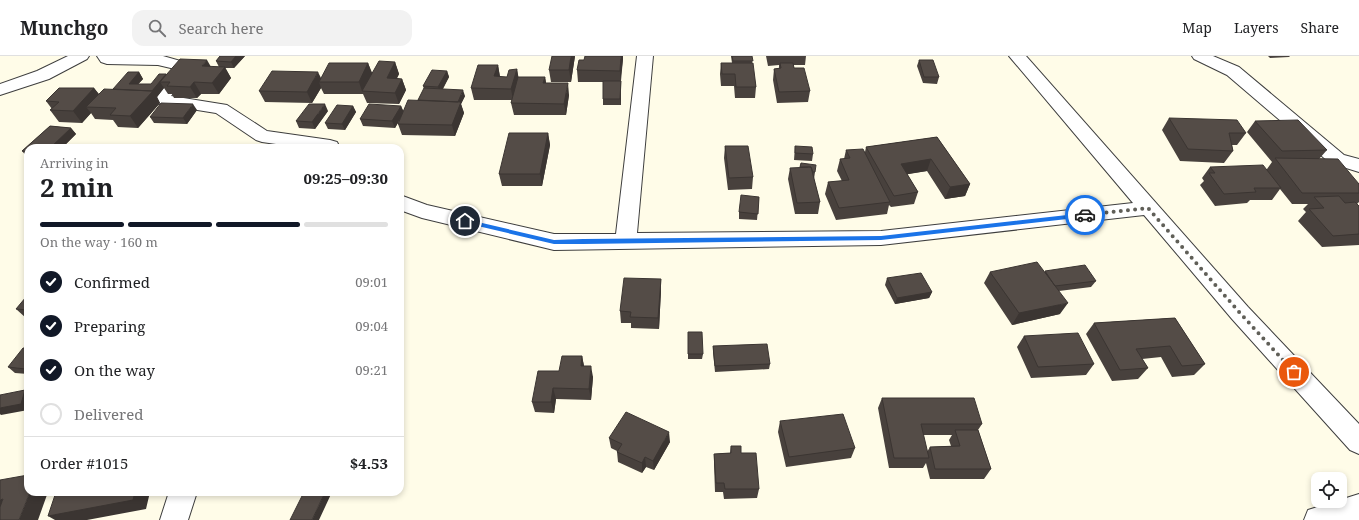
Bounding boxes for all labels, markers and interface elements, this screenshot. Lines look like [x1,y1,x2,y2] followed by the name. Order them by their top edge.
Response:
[132,10,412,46] search box
[20,15,108,41] text: Munchgo
[146,17,168,39] icon: search
[178,18,264,38] text: Search here
[1182,18,1212,37] text: Map
[1234,18,1279,37] text: Layers
[1301,18,1339,37] text: Share
[40,154,109,172] text: Arriving in
[304,168,388,188] text: 09:25–09:30
[40,169,114,205] text: 2 min
[1065,195,1105,235] courier
[448,204,482,238] pin
[1074,204,1096,226] icon: car
[454,210,476,232] icon: home
[40,233,158,251] text: On the way · 160 m
[40,271,62,293] icon: check
[74,272,150,292] text: Confirmed
[355,273,388,291] text: 09:01
[40,315,62,337] icon: check
[74,316,145,336] text: Preparing
[355,317,388,335] text: 09:04
[1277,355,1311,389] pin
[40,359,62,381] icon: check
[74,360,155,380] text: On the way
[355,361,388,379] text: 09:21
[1283,361,1305,383] icon: bag
[74,404,143,424] text: Delivered
[40,453,128,473] text: Order #1015
[350,453,388,473] text: $4.53
[1311,472,1347,508] map controls
[1311,472,1347,508] button: locate

